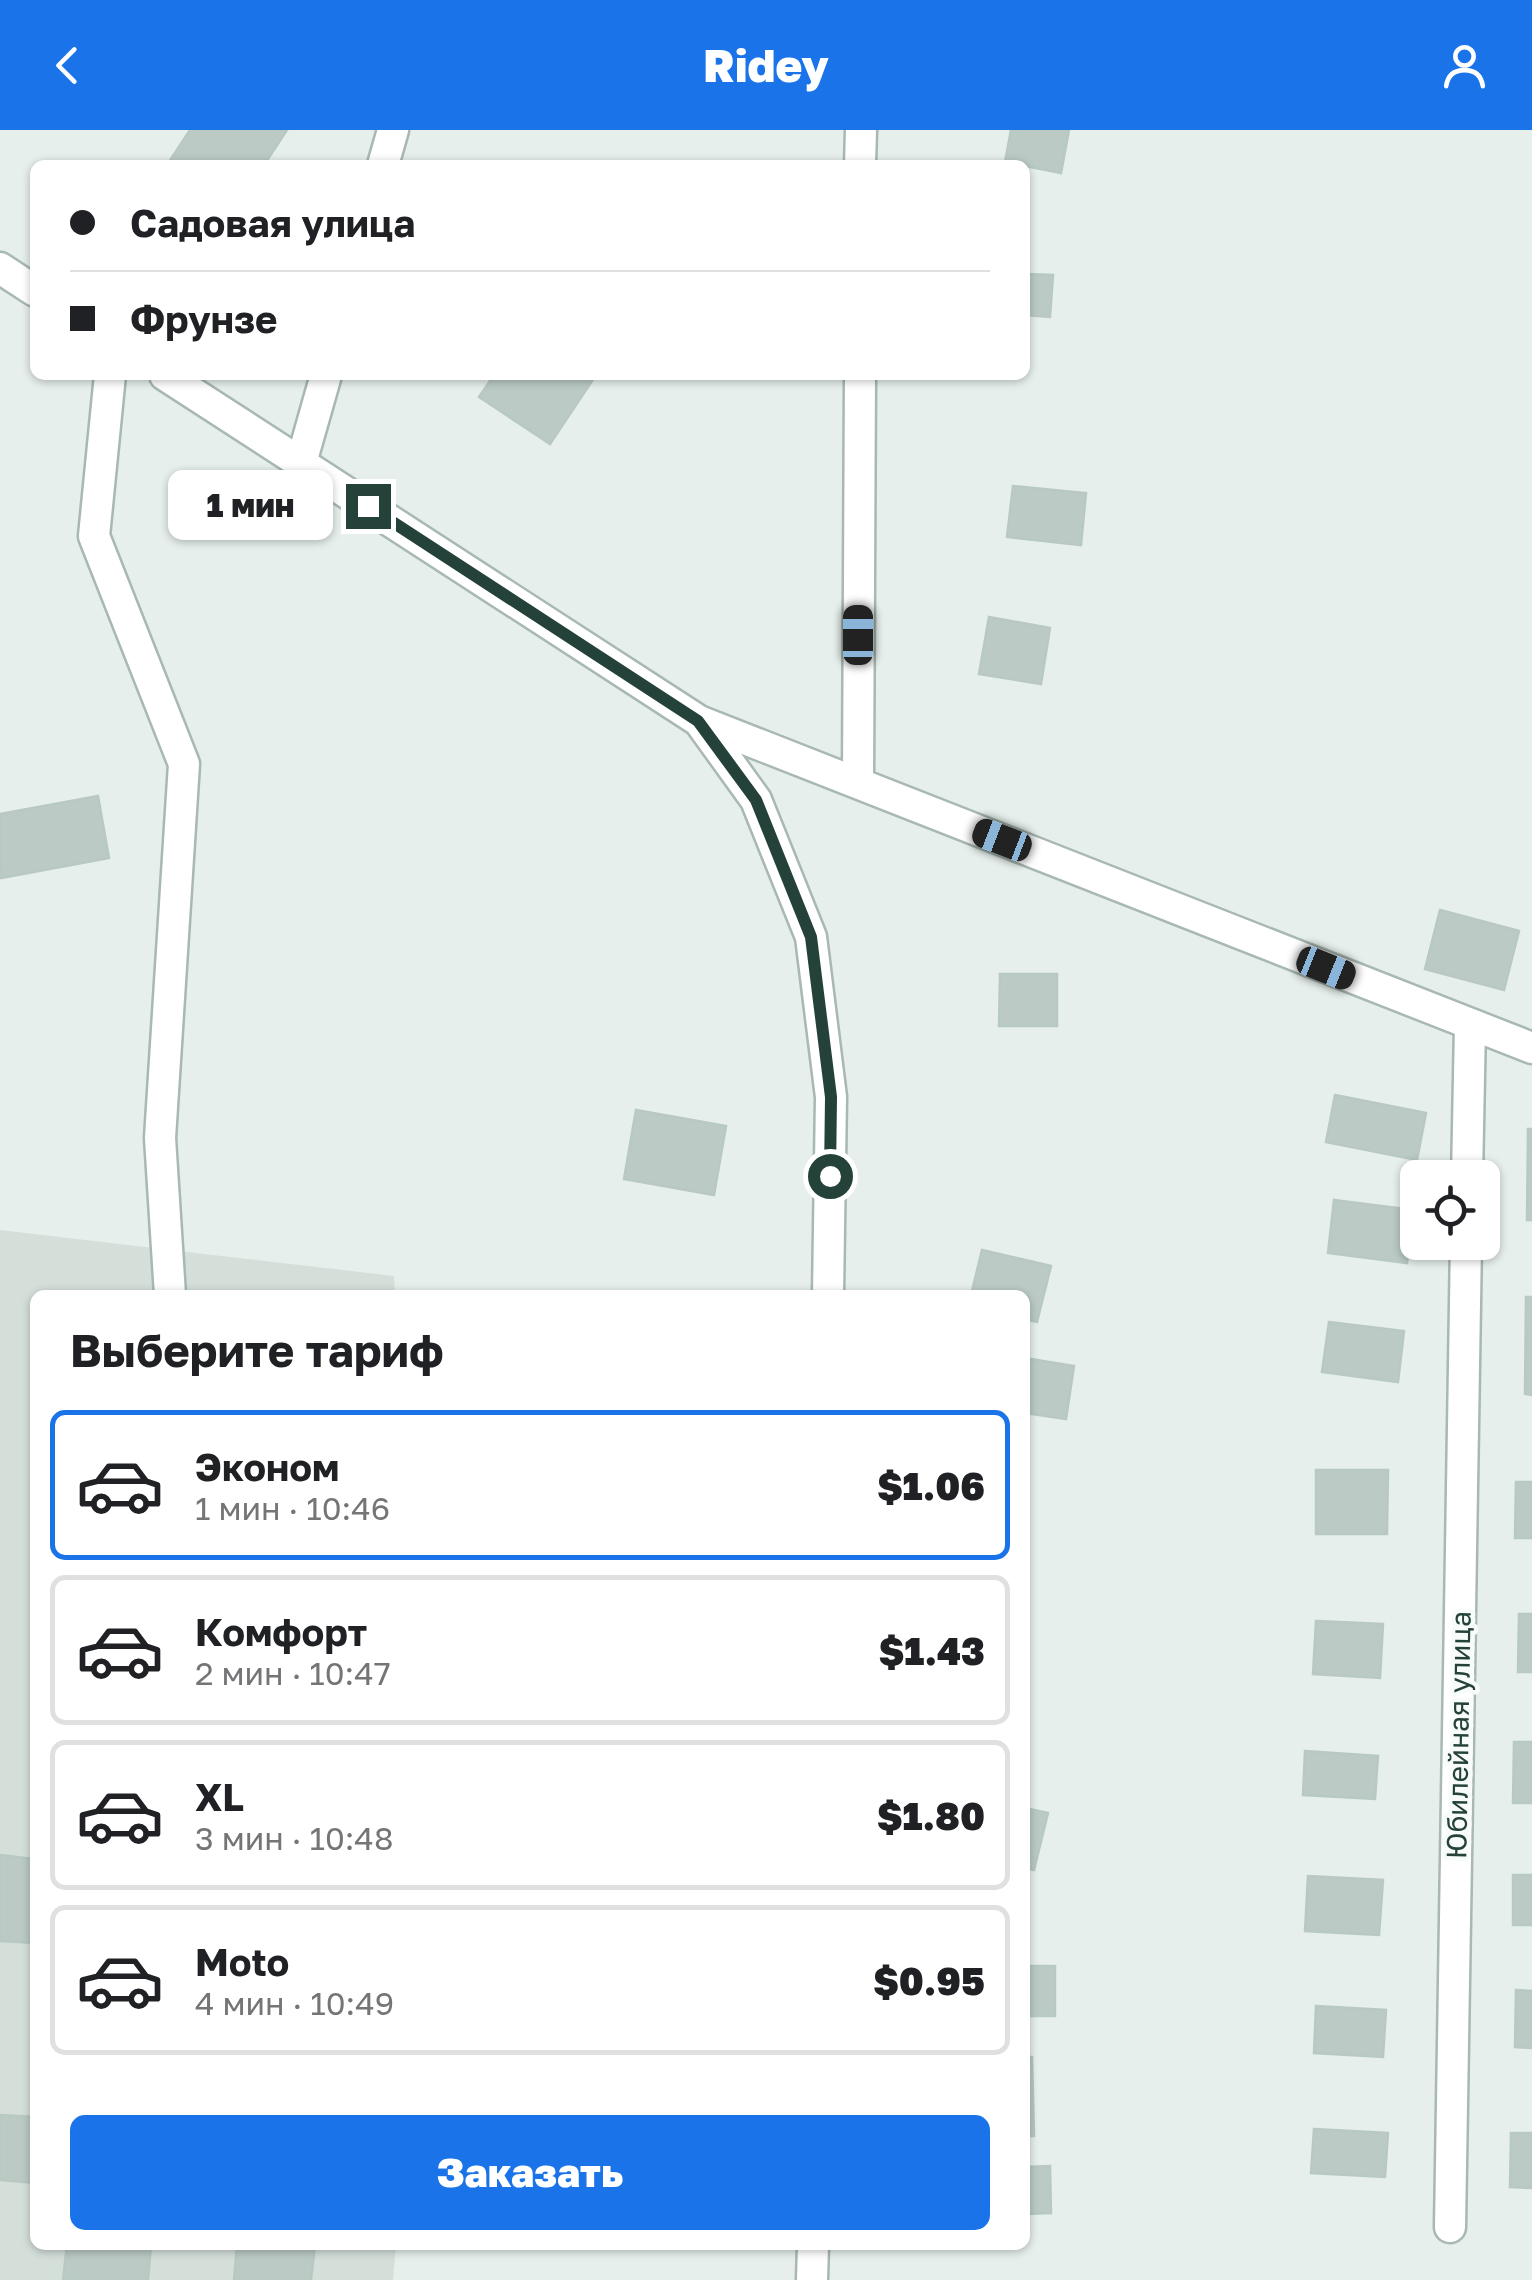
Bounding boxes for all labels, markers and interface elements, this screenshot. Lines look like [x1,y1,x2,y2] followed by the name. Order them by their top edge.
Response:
[40,38,95,93] icon: back
[703,38,829,92] text: Ridey
[1437,38,1492,93] icon: person
[130,200,415,245] text: Садовая улица
[130,296,277,341] text: Фрунзе
[168,471,333,541] callout: 1 мин
[346,484,391,529] route end
[206,486,295,524] text: 1 мин
[843,605,873,665] car
[969,815,1035,865] car
[1293,943,1359,993] car
[808,1154,853,1199] route start
[1400,1160,1500,1260] map controls
[1400,1160,1500,1260] button: locate
[70,1323,444,1377] text: Выберите тариф
[75,1440,165,1530] icon: car
[195,1444,339,1489] text: Эконом
[877,1463,985,1508] text: $1.06
[195,1489,390,1527] text: 1 мин · 10:46
[75,1605,165,1695] icon: car
[195,1609,367,1654] text: Комфорт
[1439,1611,1477,1859] street label: Юбилейная улица
[879,1628,985,1673] text: $1.43
[195,1654,391,1692] text: 2 мин · 10:47
[75,1770,165,1860] icon: car
[195,1774,244,1819] text: XL
[877,1793,985,1838] text: $1.80
[195,1819,393,1857] text: 3 мин · 10:48
[75,1935,165,2025] icon: car
[195,1939,289,1984] text: Moto
[873,1958,985,2003] text: $0.95
[195,1984,394,2022] text: 4 мин · 10:49
[70,2115,990,2230] button: Заказать

